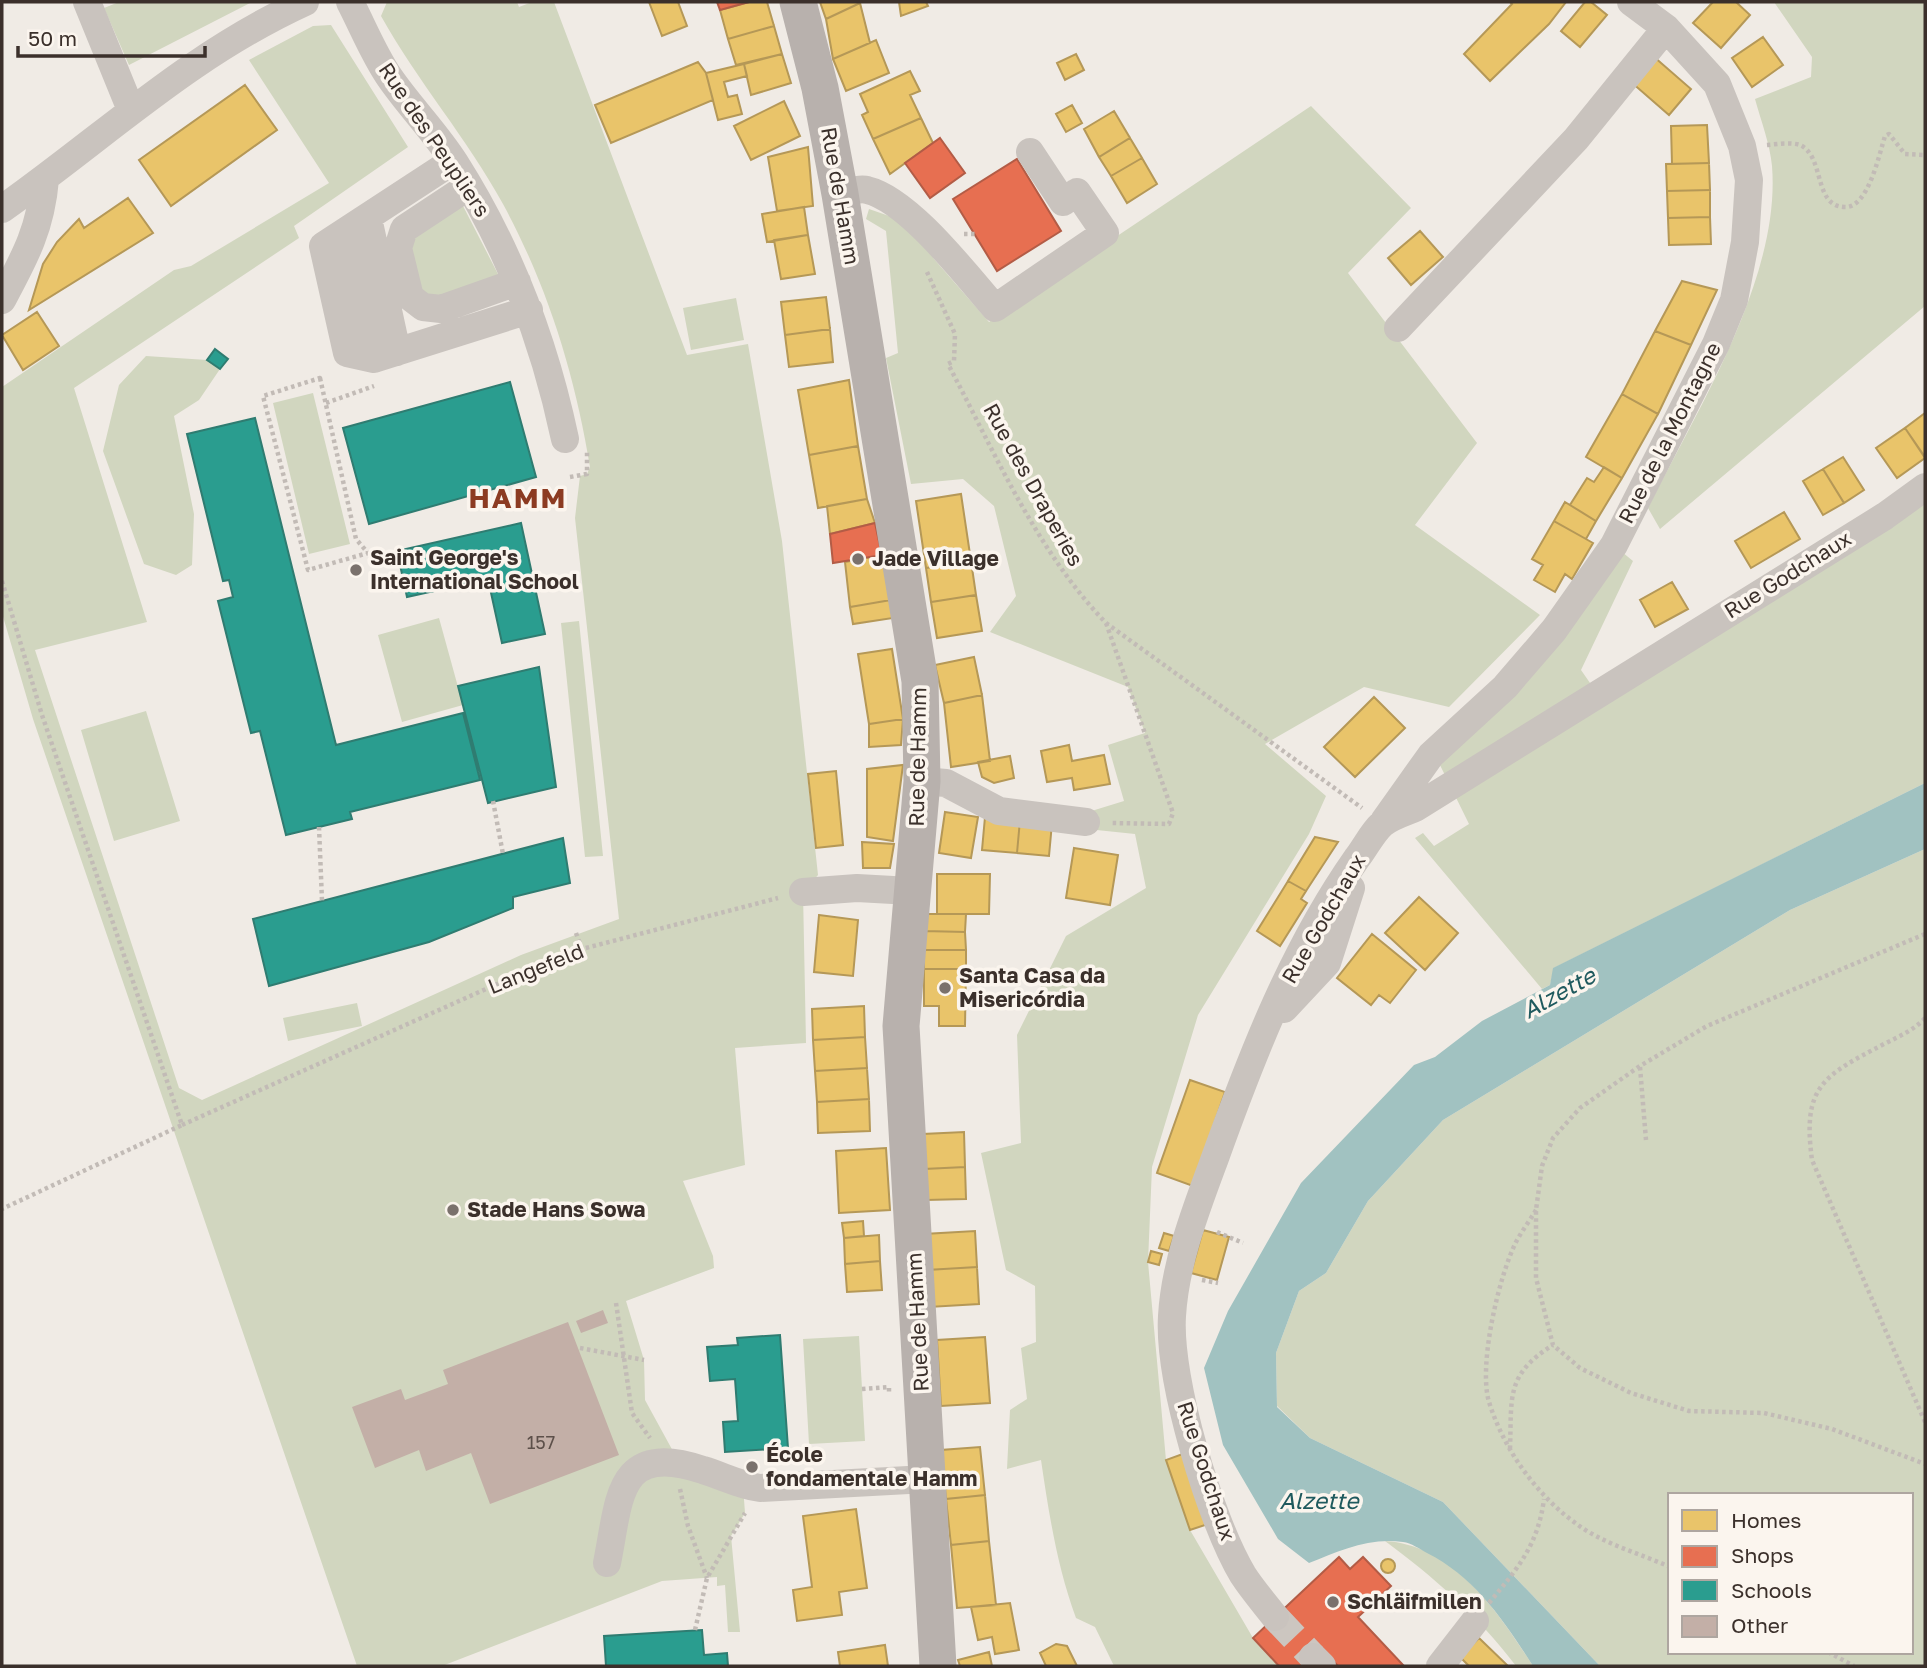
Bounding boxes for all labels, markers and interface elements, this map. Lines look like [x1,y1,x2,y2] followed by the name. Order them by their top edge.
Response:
[18,14,205,58] scale bar
[28,25,77,51] text: 50 m
[374,57,496,222] street label: Rue des Peupliers
[816,125,866,267] street label: Rue de Hamm
[1612,338,1726,527] street label: Rue de la Montagne
[978,399,1089,571] street label: Rue des Draperies
[468,481,568,514] district label: HAMM
[1719,525,1856,624] street label: Rue Godchaux
[370,544,579,594] place label: Saint George's International School
[872,545,999,571] place label: Jade Village
[850,551,866,567] marker: Jade Village
[348,562,364,578] marker: Saint George's International School
[903,687,931,827] street label: Rue de Hamm
[1276,849,1371,988] street label: Rue Godchaux
[484,937,587,999] street label: Langefeld
[1517,960,1601,1024] water label: Alzette
[959,962,1105,1012] place label: Santa Casa da Misericórdia
[937,980,953,996] marker: Santa Casa da Misericórdia
[467,1196,646,1222] place label: Stade Hans Sowa
[445,1202,461,1218] marker: Stade Hans Sowa
[900,1252,934,1392] street label: Rue de Hamm
[1172,1398,1242,1544] street label: Rue Godchaux
[527,1431,555,1453] house number: 157
[766,1441,977,1491] place label: École fondamentale Hamm
[744,1459,760,1475] marker: École fondamentale Hamm
[1279,1486,1360,1514] water label: Alzette
[1668,1493,1913,1654] legend
[1731,1507,1801,1533] text: Homes
[1731,1542,1794,1568] text: Shops
[1731,1577,1812,1603] text: Schools
[1347,1588,1482,1614] place label: Schläifmillen
[1325,1594,1341,1610] marker: Schläifmillen
[1731,1612,1788,1638] text: Other

